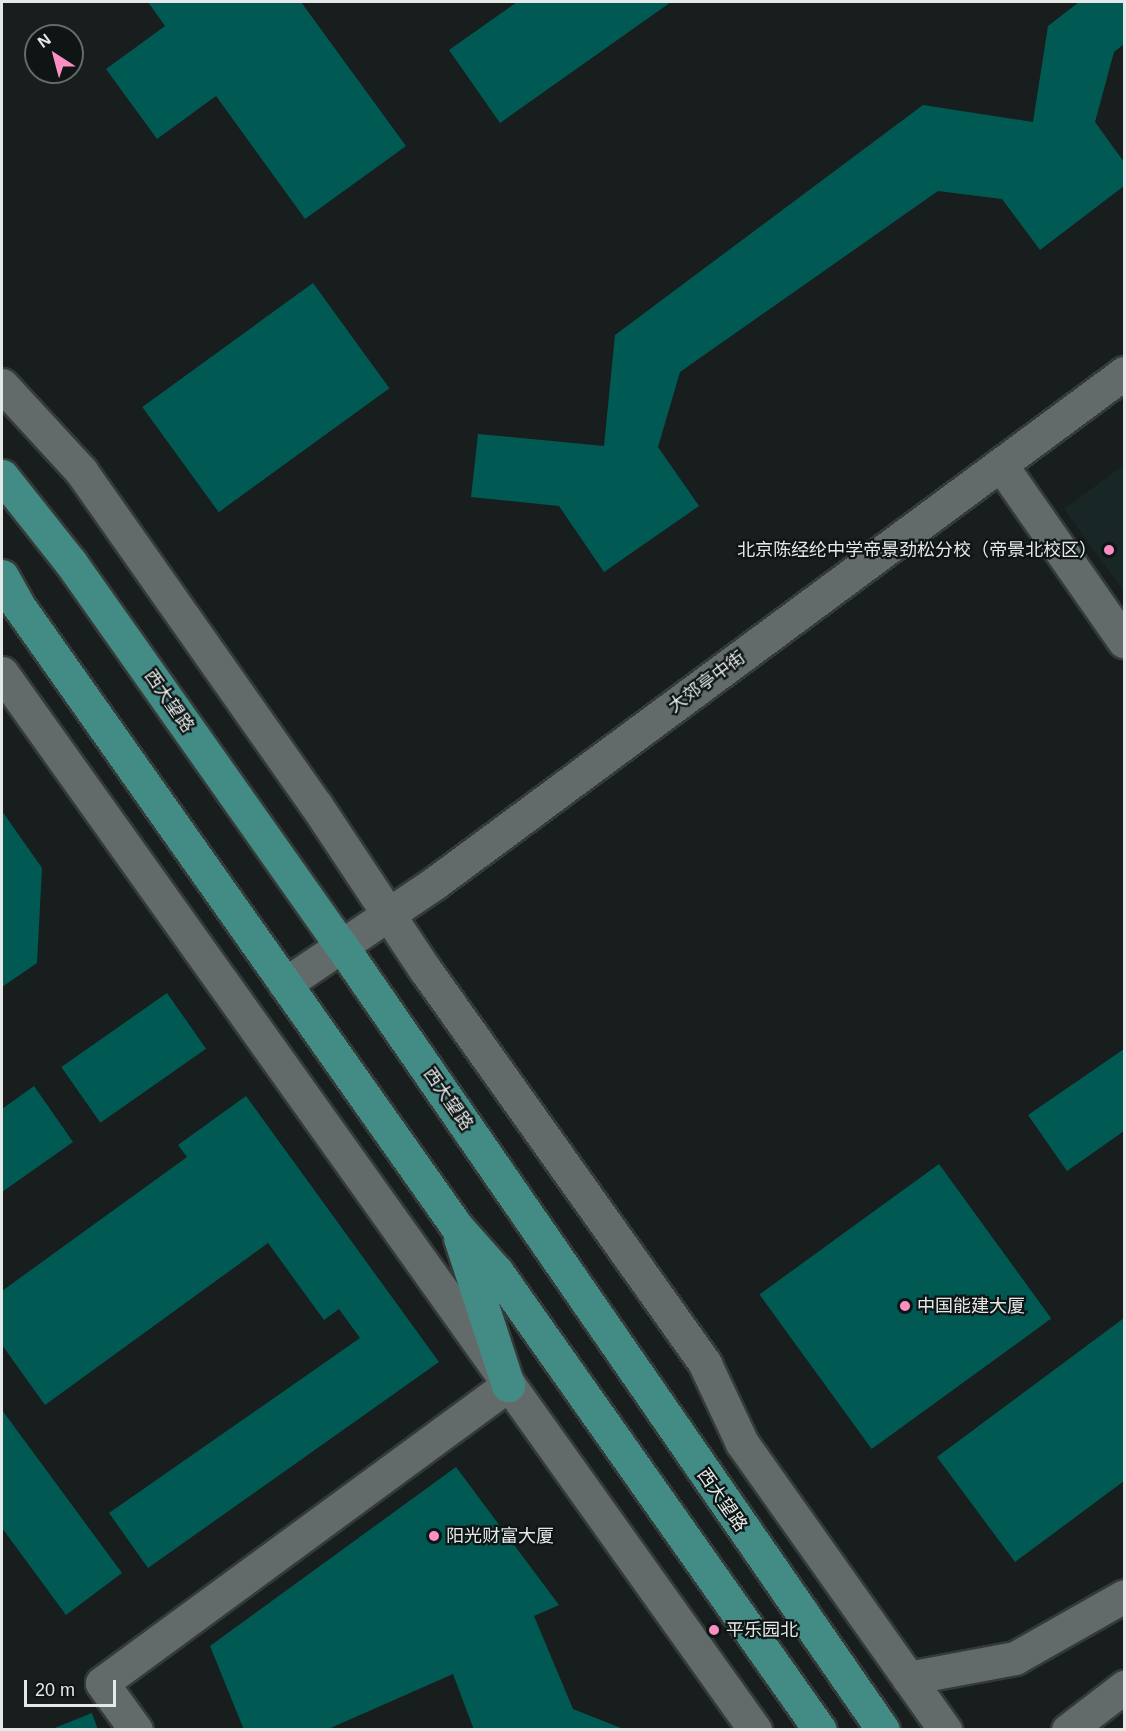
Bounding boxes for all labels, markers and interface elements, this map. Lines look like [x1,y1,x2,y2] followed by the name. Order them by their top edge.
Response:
[24,24,84,84] north arrow
[35,30,54,51] text: N
[737,539,1097,561] place label: 北京陈经纶中学帝景劲松分校（帝景北校区）
[1102,543,1116,557] marker: 北京陈经纶中学帝景劲松分校（帝景北校区）
[664,647,750,717] street label: 大郊亭中街
[140,665,198,737] street label: 西大望路
[419,1063,477,1135] street label: 西大望路
[917,1295,1025,1317] place label: 中国能建大厦
[898,1299,912,1313] marker: 中国能建大厦
[693,1464,751,1536] street label: 西大望路
[446,1525,554,1547] place label: 阳光财富大厦
[427,1529,441,1543] marker: 阳光财富大厦
[726,1619,798,1641] place label: 平乐园北
[707,1623,721,1637] marker: 平乐园北
[27,1668,118,1706] scale bar
[35,1680,75,1700] text: 20 m

